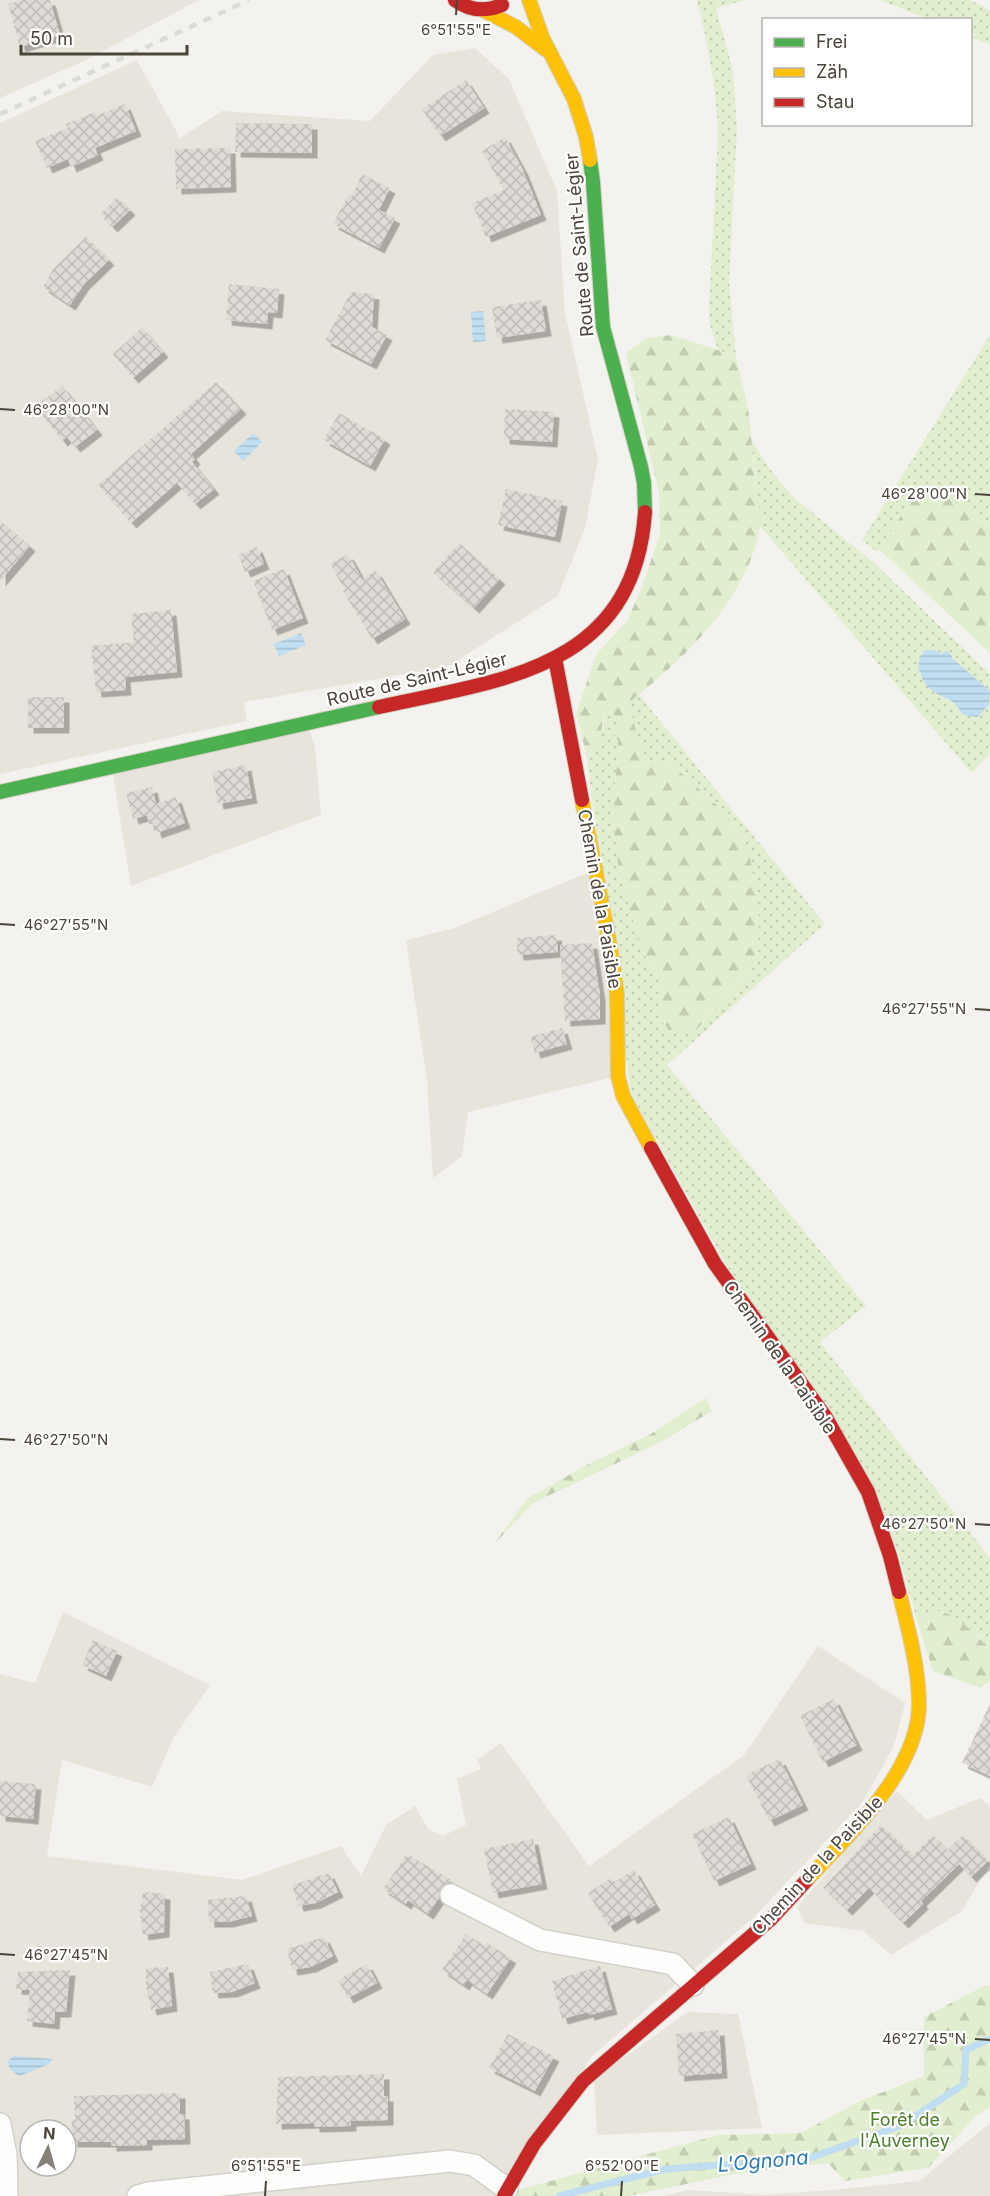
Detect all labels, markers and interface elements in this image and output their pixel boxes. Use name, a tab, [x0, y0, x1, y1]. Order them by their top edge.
scale bar	[21, 18, 188, 56]
legend	[762, 18, 972, 126]
text: 6°51'55"E	[421, 20, 491, 39]
text: 50 m	[30, 28, 73, 49]
text: Frei	[816, 31, 847, 52]
text: Zäh	[816, 61, 848, 82]
text: Stau	[816, 91, 854, 112]
street label: Route de Saint-Légier	[560, 152, 597, 338]
text: 46°28'00"N	[23, 400, 109, 419]
text: 46°28'00"N	[881, 484, 967, 503]
street label: Route de Saint-Légier	[325, 648, 509, 710]
street label: Chemin de la Paisible	[574, 808, 626, 990]
text: 46°27'55"N	[24, 915, 108, 934]
text: 46°27'55"N	[882, 999, 966, 1018]
street label: Chemin de la Paisible	[719, 1276, 841, 1438]
text: 46°27'50"N	[24, 1430, 108, 1449]
text: 46°27'50"N	[882, 1514, 966, 1533]
street label: Chemin de la Paisible	[747, 1791, 887, 1939]
text: 46°27'45"N	[24, 1945, 108, 1964]
text: 46°27'45"N	[882, 2029, 966, 2048]
park label: Forêt de l'Auverney	[860, 2109, 950, 2151]
north arrow	[18, 2118, 78, 2178]
text: N	[42, 2123, 56, 2144]
water label: L'Ognona	[717, 2145, 809, 2177]
text: 6°51'55"E	[231, 2156, 301, 2175]
text: 6°52'00"E	[585, 2156, 659, 2175]

